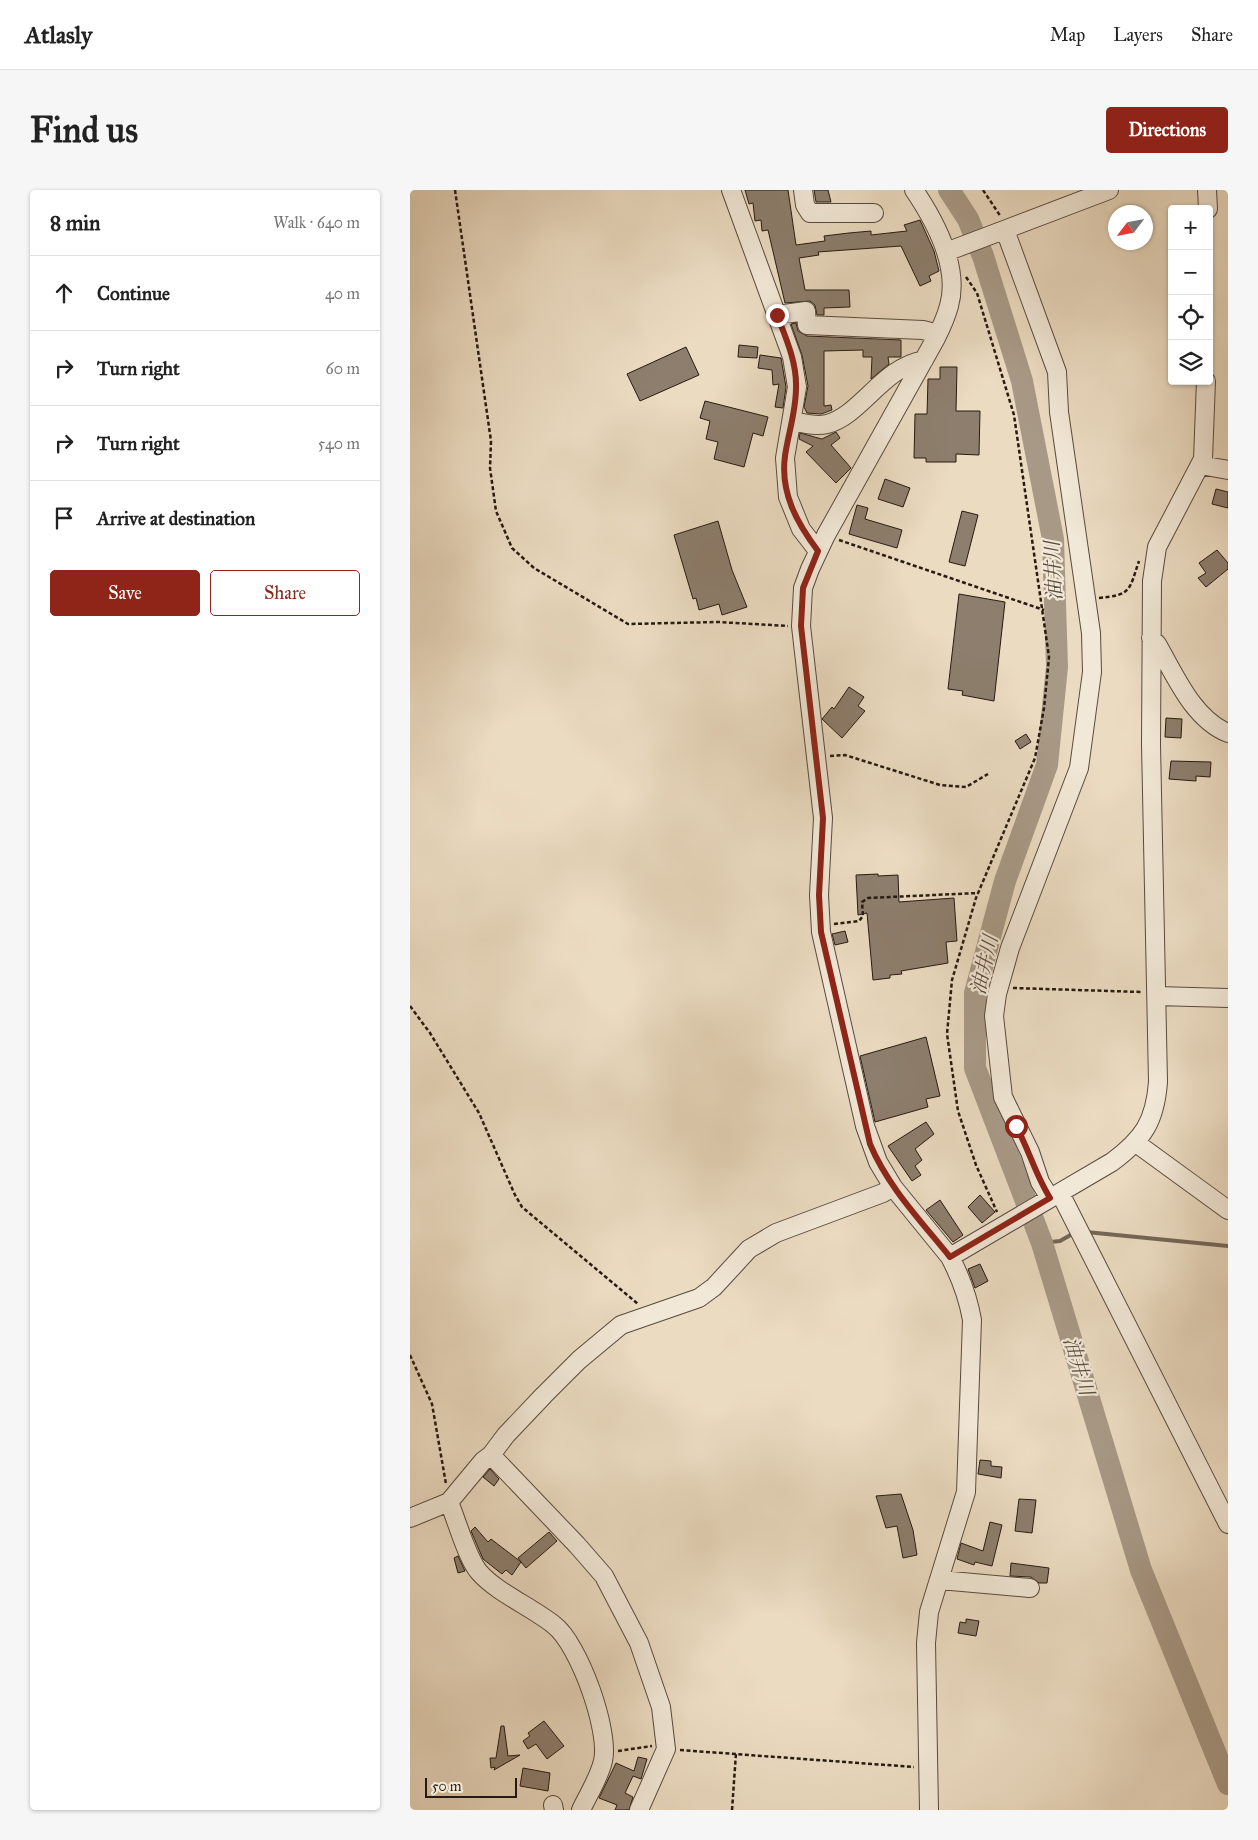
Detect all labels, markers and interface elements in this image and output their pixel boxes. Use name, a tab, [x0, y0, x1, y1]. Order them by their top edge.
text: Atlasly	[25, 20, 92, 50]
text: Map	[1050, 24, 1085, 46]
text: Layers	[1113, 24, 1163, 46]
text: Share	[1191, 24, 1233, 46]
button: Directions	[1106, 107, 1228, 153]
text: Find us	[30, 109, 138, 152]
north arrow	[1108, 205, 1153, 250]
map controls	[1168, 205, 1213, 385]
button: +	[1168, 205, 1213, 250]
text: 8 min	[50, 210, 100, 236]
text: Walk · 640 m	[273, 213, 360, 232]
button: −	[1168, 250, 1213, 295]
icon: ahead	[50, 279, 78, 307]
text: Continue	[97, 282, 170, 305]
text: 40 m	[325, 284, 360, 303]
button: locate	[1168, 295, 1213, 340]
route end	[766, 304, 789, 327]
button: layers	[1168, 340, 1213, 385]
icon: right	[50, 354, 78, 382]
text: Turn right	[97, 357, 180, 380]
text: 60 m	[326, 359, 360, 378]
icon: right	[50, 429, 78, 457]
text: Turn right	[97, 432, 180, 455]
text: 540 m	[318, 434, 360, 453]
icon: arrive	[50, 504, 78, 532]
text: Arrive at destination	[97, 507, 255, 530]
water label: 油井川	[1039, 538, 1067, 602]
button: Save	[50, 570, 200, 616]
button: Share	[210, 570, 360, 616]
water label: 油井川	[966, 931, 1003, 997]
route start	[1005, 1115, 1028, 1138]
water label: 油井川	[1059, 1334, 1100, 1400]
scale bar	[425, 1775, 518, 1798]
text: 50 m	[432, 1778, 461, 1795]

